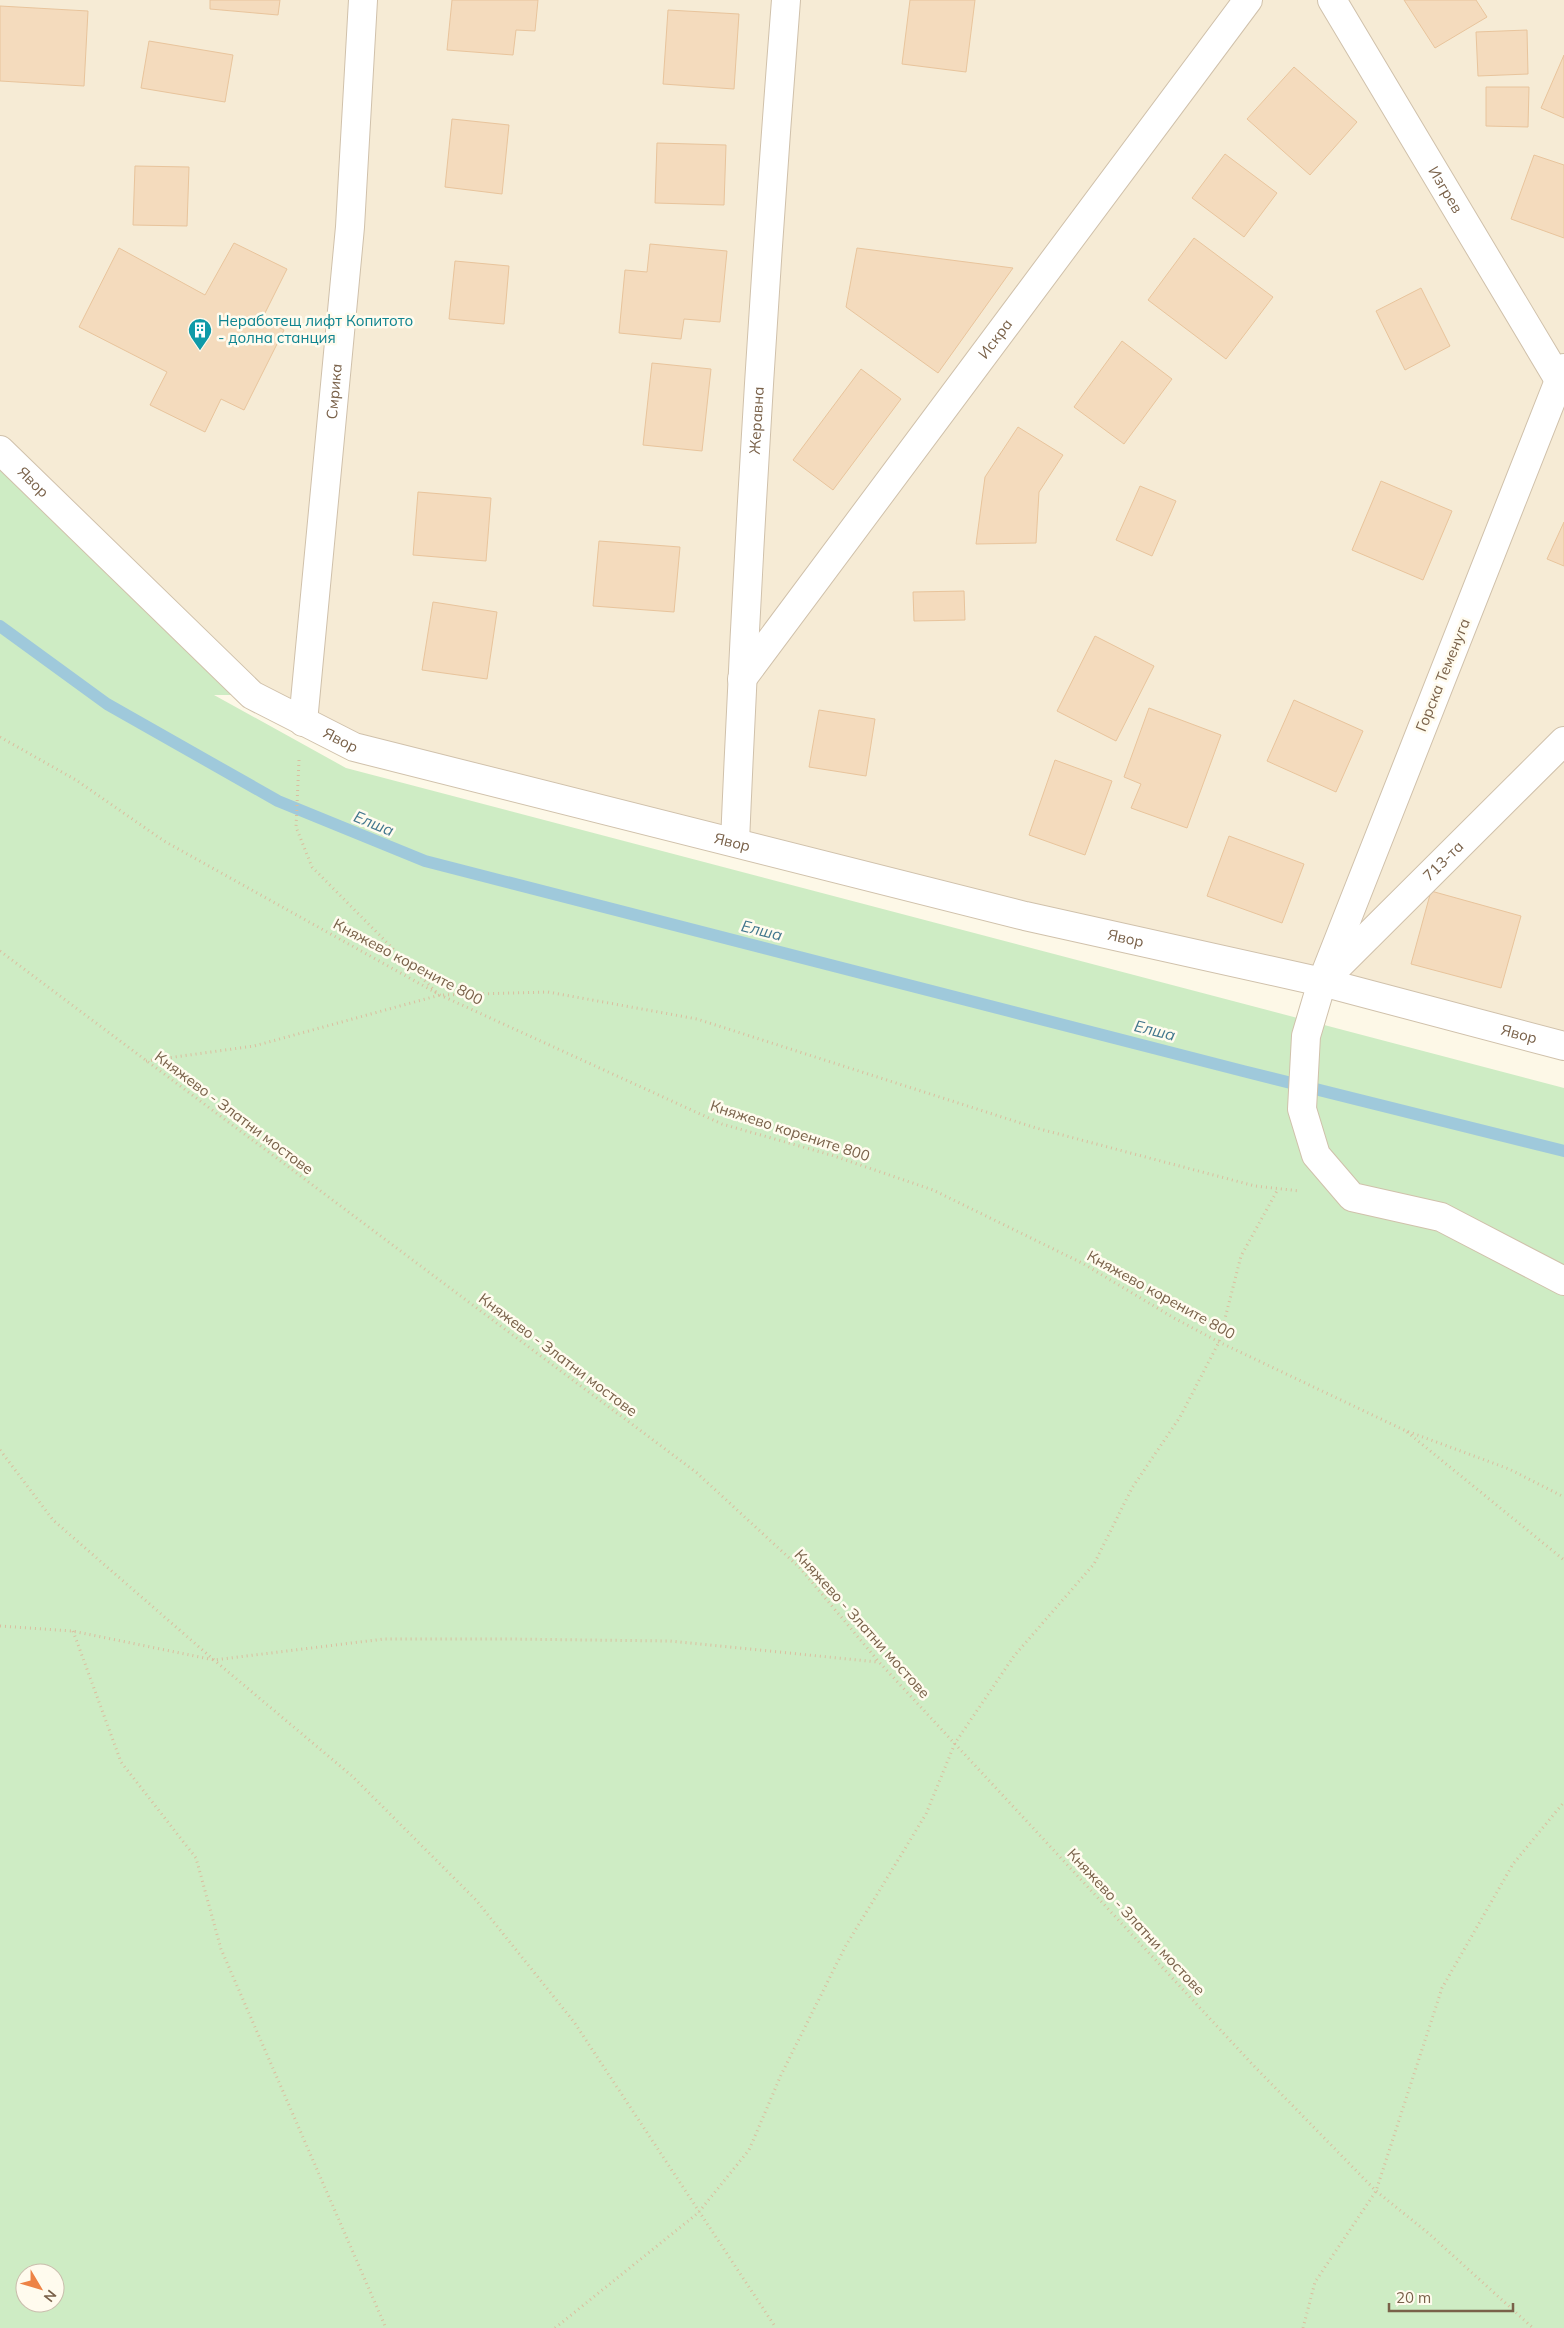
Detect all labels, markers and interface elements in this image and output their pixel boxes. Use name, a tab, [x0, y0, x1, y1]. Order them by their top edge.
street label: Изгрев	[1424, 163, 1467, 216]
place label: Неработещ лифт Копитото - долна станция	[218, 311, 413, 347]
street label: Искра	[974, 315, 1016, 363]
building icon: Неработещ лифт Копитото - долна станция	[187, 317, 213, 351]
street label: Смрика	[322, 363, 346, 420]
street label: Жеравна	[745, 386, 768, 455]
street label: Явор	[14, 462, 53, 501]
street label: Горска Теменуга	[1411, 615, 1474, 734]
street label: Явор	[320, 723, 362, 757]
water label: Елша	[351, 806, 397, 840]
street label: Явор	[712, 828, 752, 855]
street label: 713-та	[1419, 837, 1467, 885]
street label: Княжево корените 800	[330, 914, 486, 1009]
water label: Елша	[739, 915, 785, 945]
street label: Явор	[1106, 925, 1146, 951]
water label: Елша	[1132, 1015, 1178, 1045]
street label: Явор	[1499, 1020, 1539, 1047]
street label: Княжево - Златни мостове	[151, 1047, 317, 1179]
street label: Княжево корените 800	[708, 1096, 872, 1165]
street label: Княжево корените 800	[1084, 1246, 1239, 1343]
street label: Княжево - Златни мостове	[475, 1289, 641, 1421]
street label: Княжево - Златни мостове	[790, 1545, 934, 1702]
street label: Княжево - Златни мостове	[1063, 1844, 1209, 1999]
north arrow	[15, 2263, 65, 2313]
scale bar	[1389, 2280, 1513, 2312]
text: N	[40, 2286, 61, 2306]
text: 20 m	[1396, 2288, 1431, 2307]

